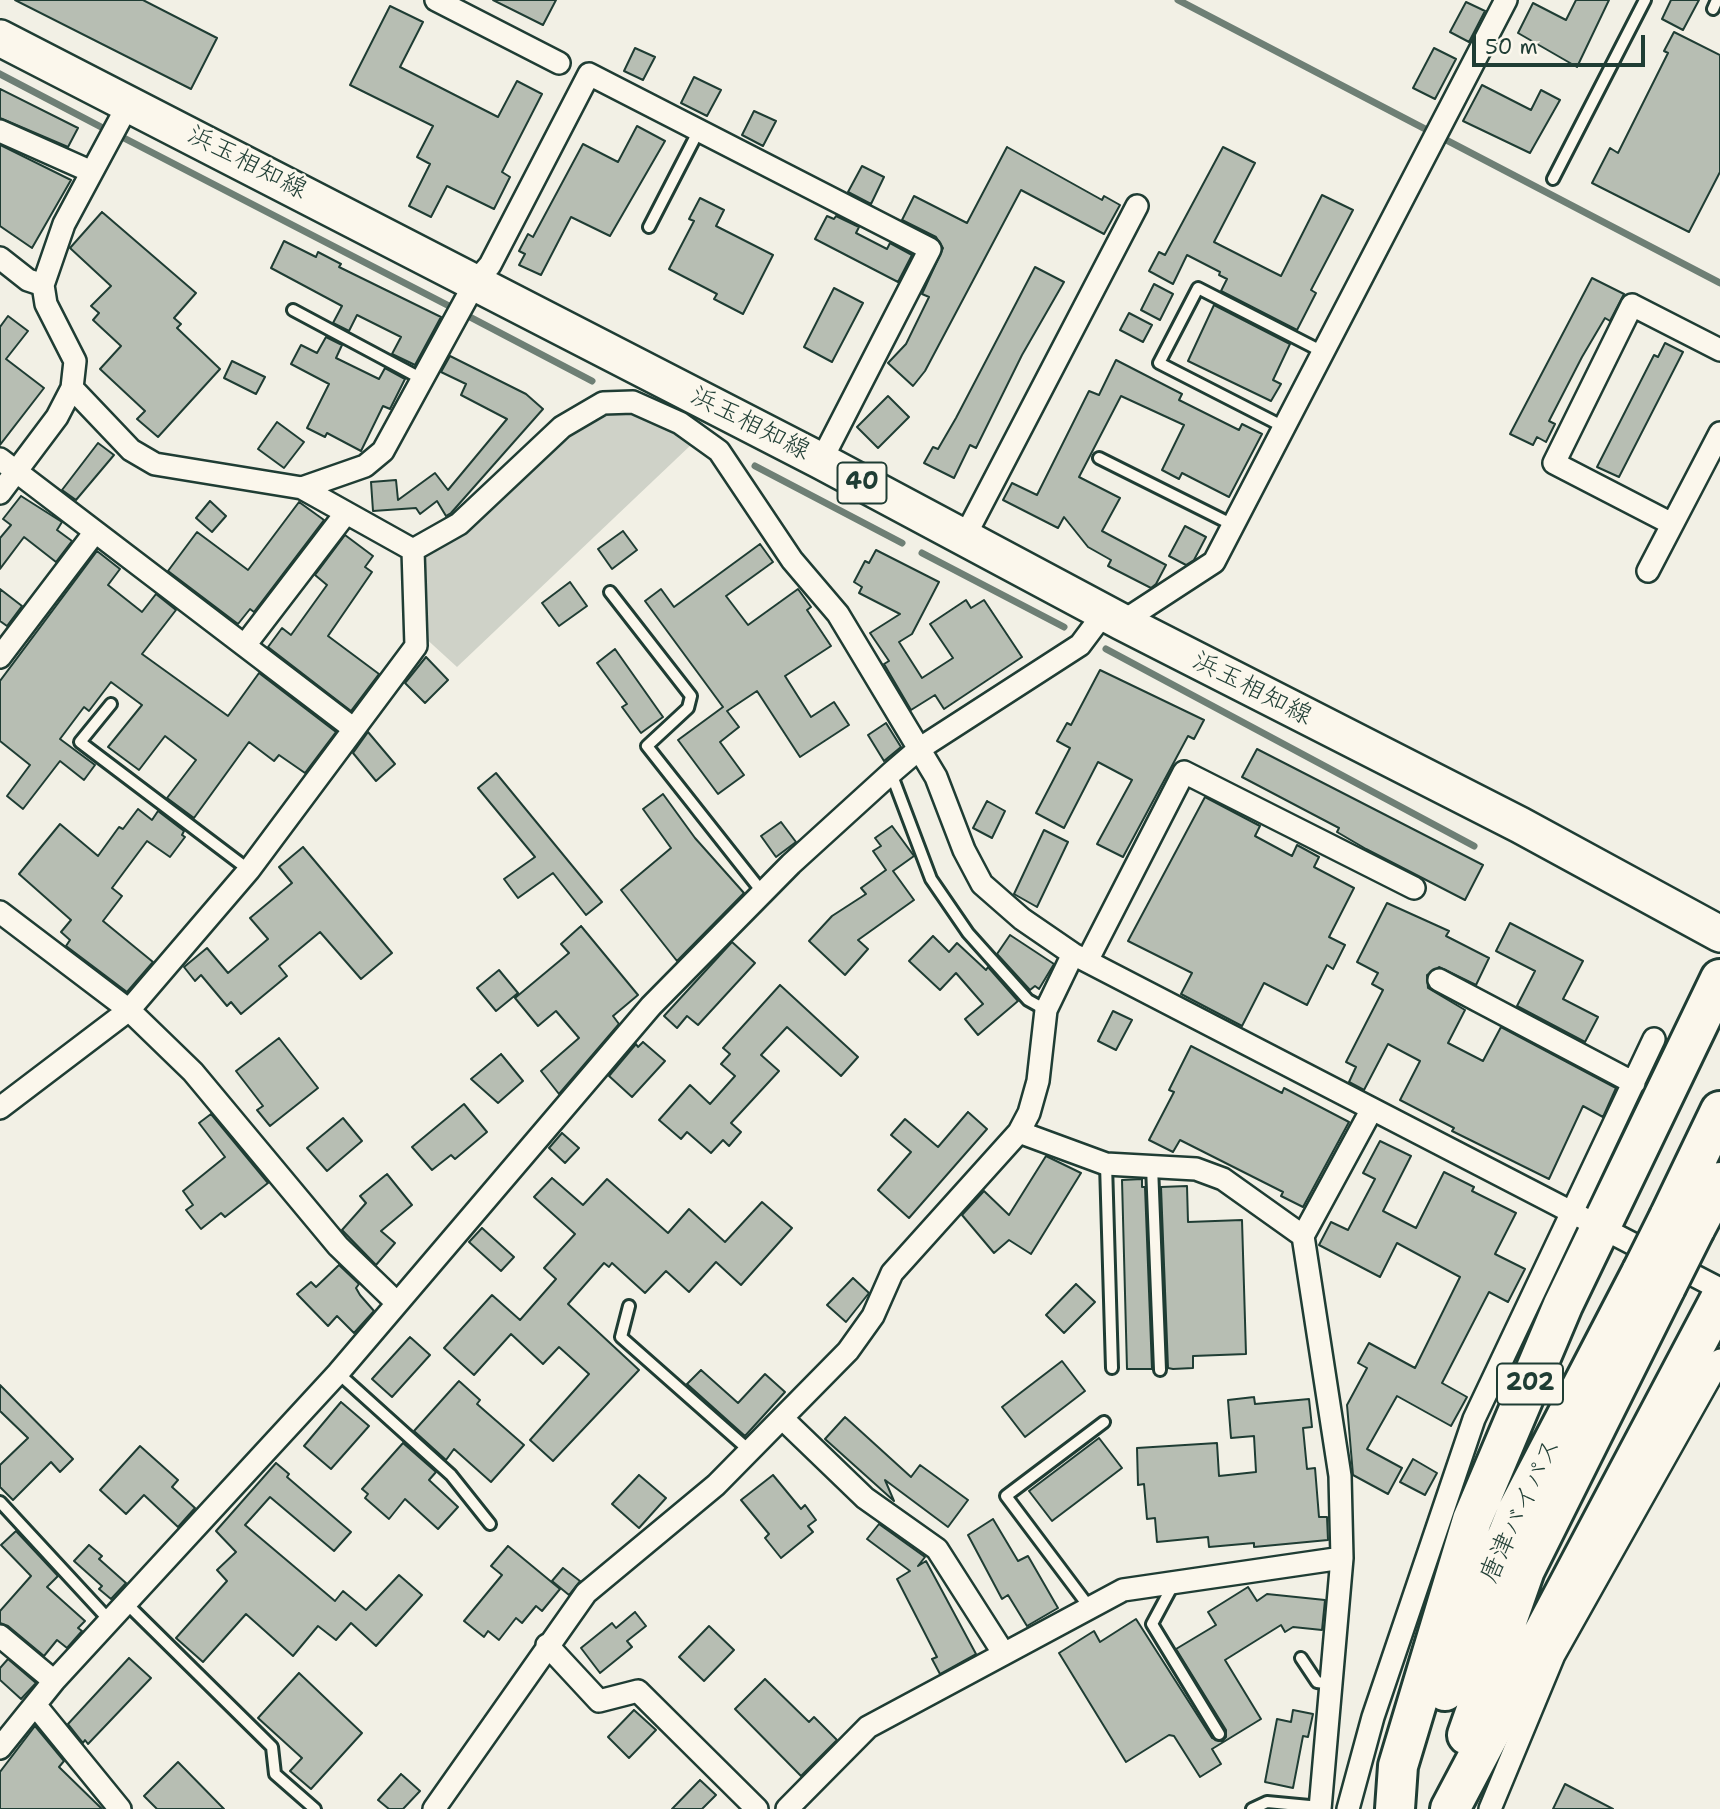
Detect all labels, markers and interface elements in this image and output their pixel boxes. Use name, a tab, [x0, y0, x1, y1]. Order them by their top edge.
scale bar	[1475, 21, 1648, 65]
text: 50 m	[1485, 33, 1538, 61]
street label: 浜玉相知線	[182, 120, 312, 206]
street label: 浜玉相知線	[685, 381, 815, 467]
road number: 40	[838, 462, 886, 504]
street label: 浜玉相知線	[1187, 646, 1317, 732]
road number: 202	[1497, 1364, 1563, 1404]
street label: 唐津バイパス	[1474, 1434, 1568, 1588]

